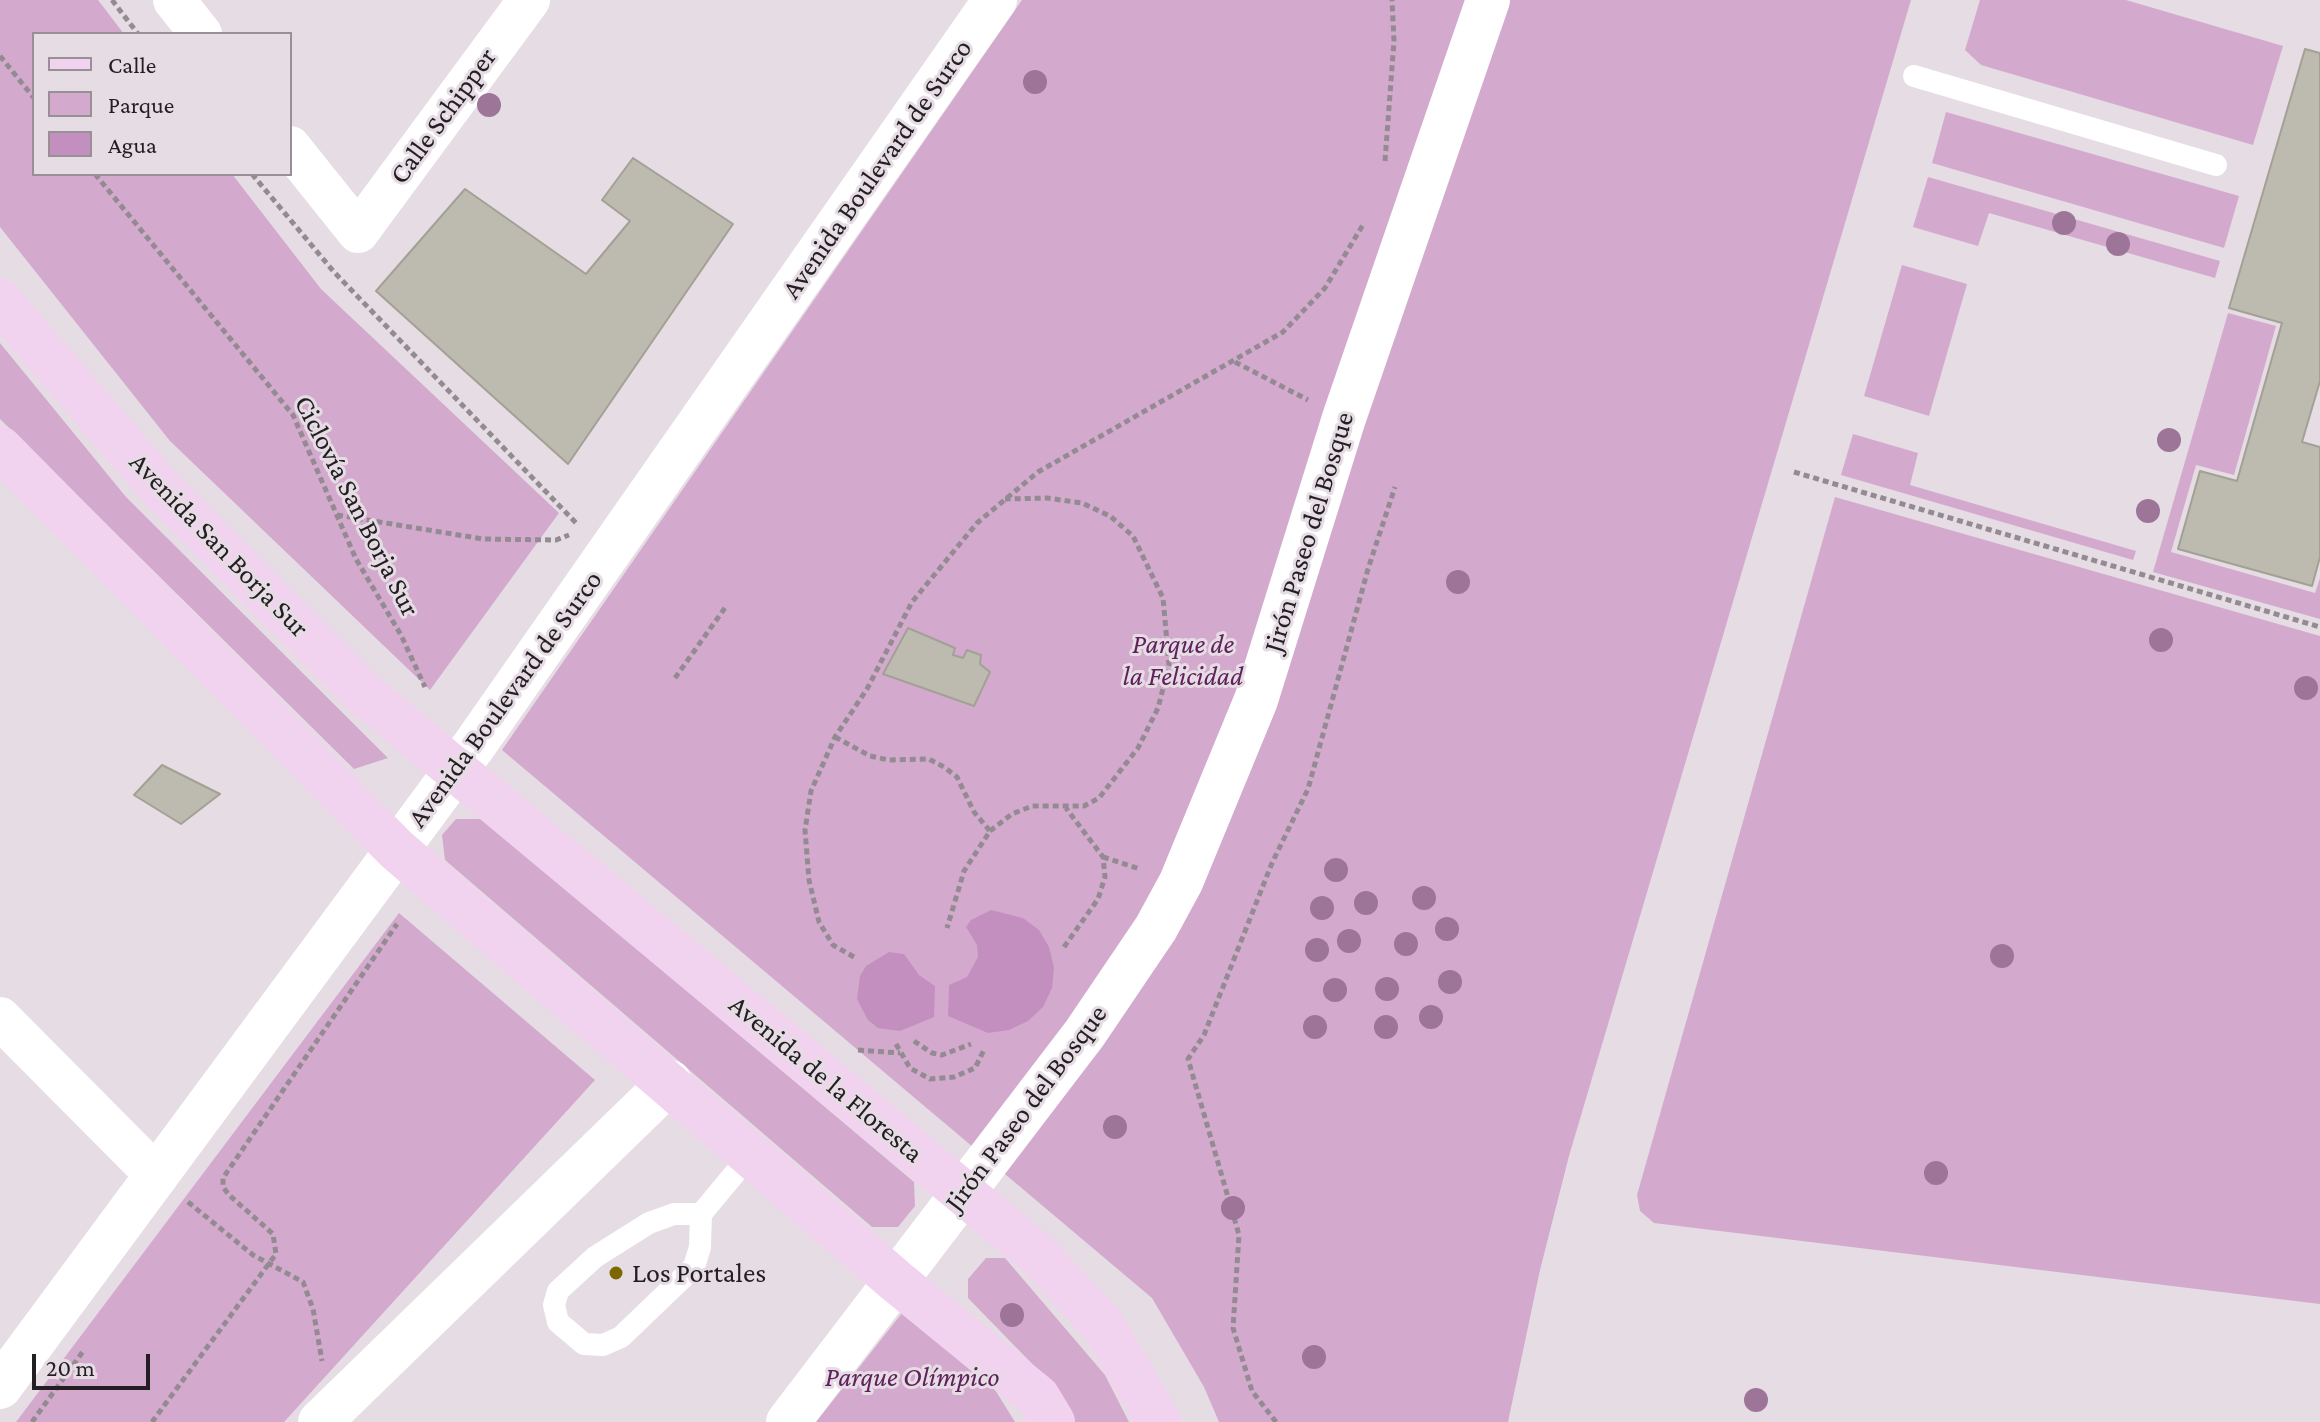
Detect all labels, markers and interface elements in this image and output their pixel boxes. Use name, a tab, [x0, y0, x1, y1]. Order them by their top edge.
legend	[32, 32, 292, 176]
street label: Avenida Boulevard de Surco	[775, 33, 979, 305]
street label: Calle Schipper	[382, 41, 504, 191]
text: Calle	[108, 51, 156, 78]
text: Parque	[108, 91, 174, 118]
text: Agua	[108, 131, 157, 158]
street label: Ciclovía San Borja Sur	[287, 390, 427, 622]
street label: Jirón Paseo del Bosque	[1256, 408, 1362, 656]
street label: Avenida San Borja Sur	[122, 446, 316, 644]
street label: Avenida Boulevard de Surco	[401, 564, 609, 834]
park label: Parque de la Felicidad	[1123, 627, 1243, 693]
street label: Avenida de la Floresta	[722, 988, 930, 1170]
street label: Jirón Paseo del Bosque	[937, 998, 1115, 1218]
place label: Los Portales	[632, 1256, 766, 1290]
marker: Los Portales	[607, 1264, 625, 1282]
scale bar	[36, 1338, 154, 1388]
text: 20 m	[46, 1354, 95, 1381]
park label: Parque Olímpico	[825, 1360, 999, 1394]

